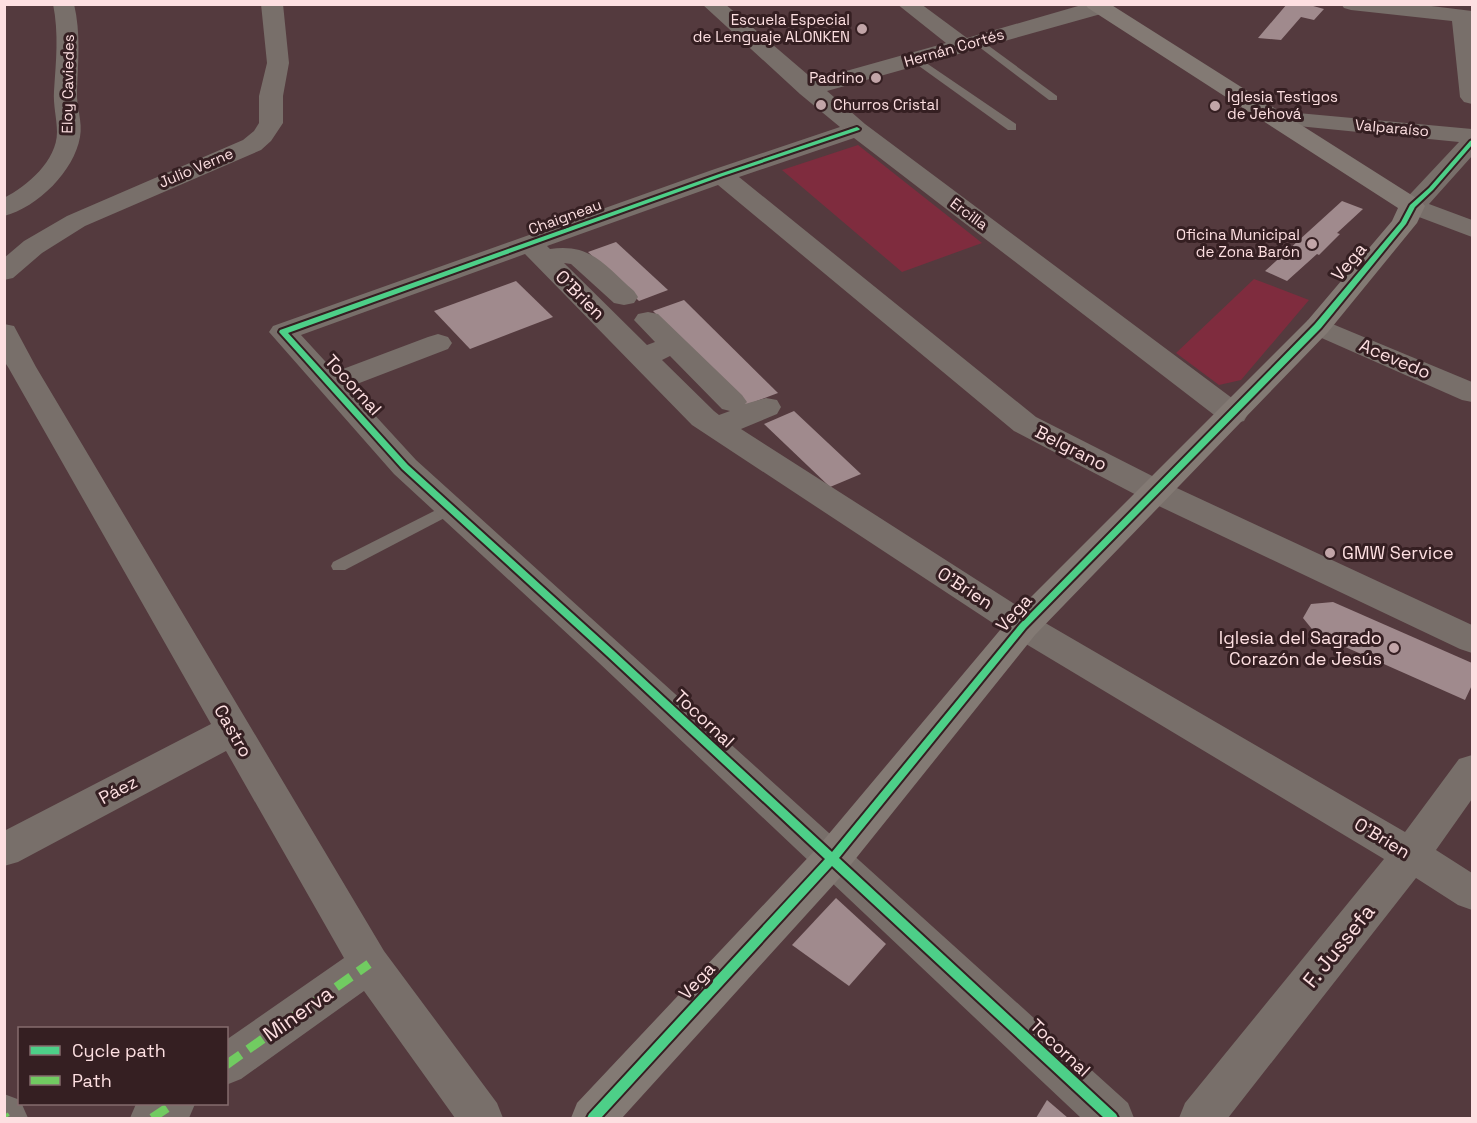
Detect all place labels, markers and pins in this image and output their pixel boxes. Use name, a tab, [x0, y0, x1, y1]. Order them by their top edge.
place label: Escuela Especial de Lenguaje ALONKEN	[693, 10, 850, 46]
marker: Escuela Especial de Lenguaje ALONKEN	[855, 22, 869, 36]
place label: Padrino	[809, 68, 864, 87]
marker: Padrino	[869, 71, 883, 85]
place label: Iglesia Testigos de Jehová	[1227, 87, 1338, 123]
place label: Churros Cristal	[833, 95, 939, 114]
marker: Churros Cristal	[814, 98, 828, 112]
marker: Iglesia Testigos de Jehová	[1208, 99, 1222, 113]
place label: Oficina Municipal de Zona Barón	[1176, 225, 1300, 261]
marker: Oficina Municipal de Zona Barón	[1305, 237, 1319, 251]
place label: GMW Service	[1342, 541, 1454, 564]
marker: GMW Service	[1323, 546, 1337, 560]
place label: Iglesia del Sagrado Corazón de Jesús	[1219, 626, 1382, 670]
marker: Iglesia del Sagrado Corazón de Jesús	[1387, 641, 1401, 655]

